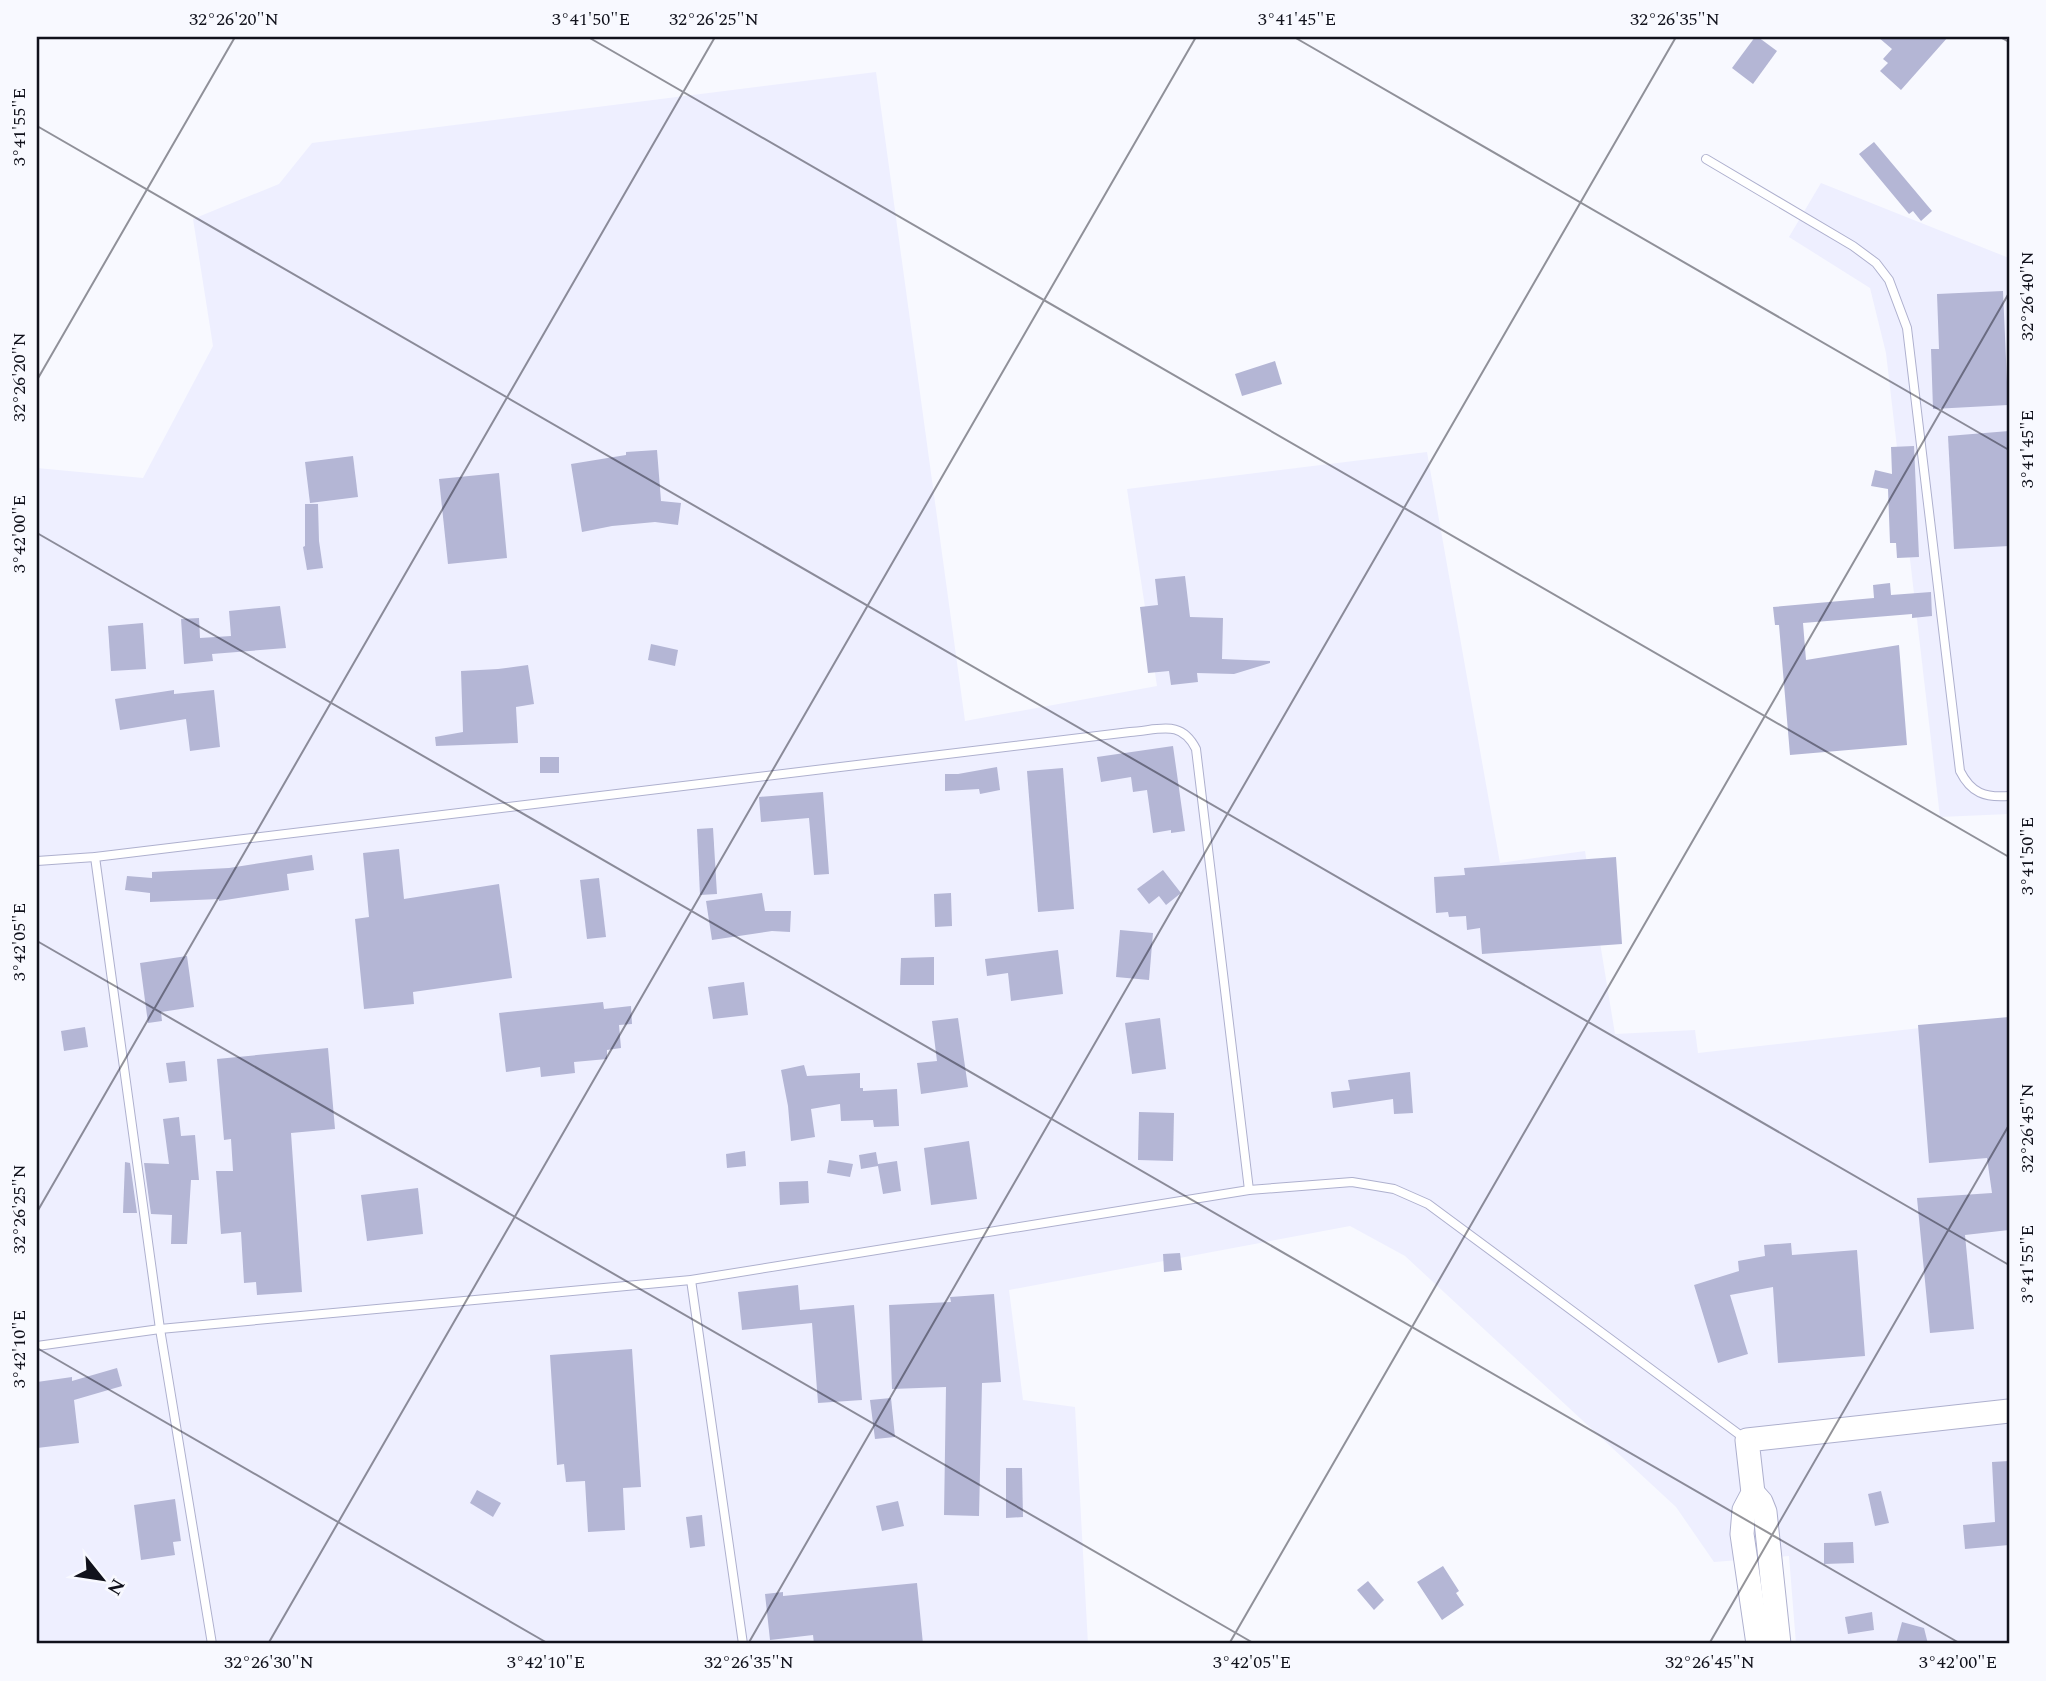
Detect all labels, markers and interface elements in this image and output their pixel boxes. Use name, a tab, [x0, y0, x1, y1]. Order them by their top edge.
text: 32°26'20"N	[189, 6, 279, 33]
text: 3°41'50"E	[552, 6, 630, 33]
text: 32°26'25"N	[669, 6, 759, 33]
text: 3°41'45"E	[1258, 6, 1336, 33]
text: 32°26'35"N	[1630, 6, 1720, 33]
text: 3°41'55"E	[6, 88, 33, 166]
text: 32°26'40"N	[2014, 251, 2041, 341]
text: 32°26'20"N	[6, 332, 33, 422]
text: 3°41'45"E	[2014, 410, 2041, 488]
text: 3°42'00"E	[6, 495, 33, 573]
text: 3°41'50"E	[2014, 817, 2041, 895]
text: 3°42'05"E	[6, 903, 33, 981]
text: 32°26'45"N	[2014, 1083, 2041, 1173]
text: 32°26'25"N	[6, 1164, 33, 1254]
text: 3°41'55"E	[2014, 1225, 2041, 1303]
text: 3°42'10"E	[6, 1310, 33, 1388]
north arrow	[66, 1544, 136, 1614]
text: N	[99, 1573, 132, 1601]
text: 32°26'30"N	[224, 1649, 314, 1676]
text: 3°42'10"E	[507, 1649, 585, 1676]
text: 32°26'35"N	[704, 1649, 794, 1676]
text: 3°42'05"E	[1213, 1649, 1291, 1676]
text: 32°26'45"N	[1665, 1649, 1755, 1676]
text: 3°42'00"E	[1919, 1649, 1997, 1676]

